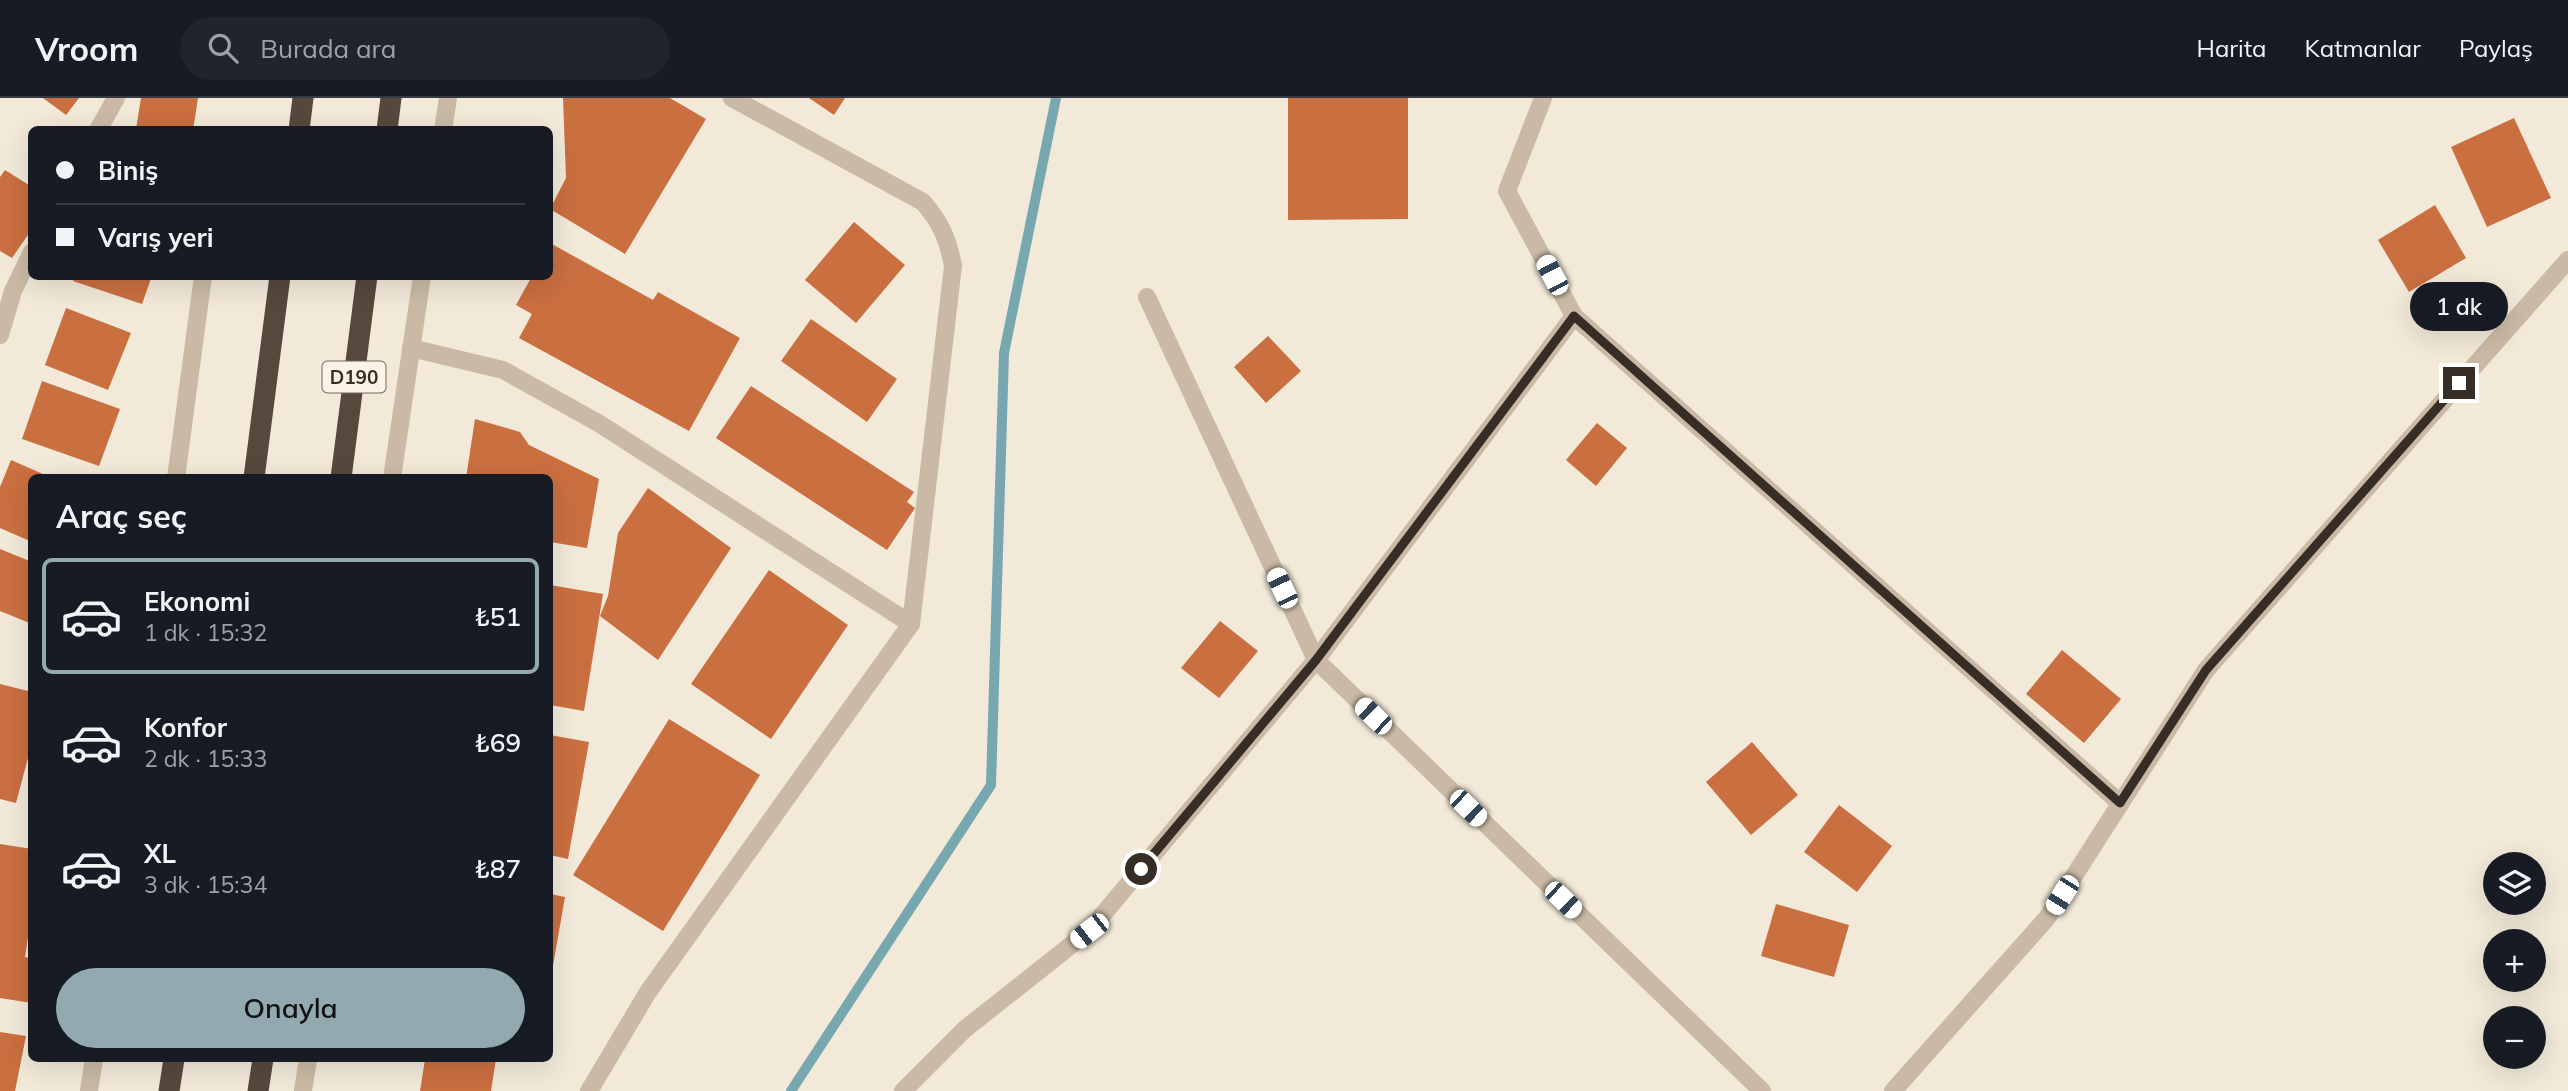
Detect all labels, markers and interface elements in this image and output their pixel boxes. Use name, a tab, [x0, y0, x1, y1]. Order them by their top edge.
search box	[180, 17, 670, 80]
text: Vroom	[35, 28, 138, 69]
icon: search	[204, 29, 242, 67]
text: Burada ara	[260, 32, 396, 65]
text: Harita	[2197, 33, 2267, 63]
text: Katmanlar	[2305, 33, 2421, 63]
text: Paylaş	[2459, 33, 2533, 63]
text: Biniş	[98, 154, 158, 187]
text: Varış yeri	[98, 221, 214, 254]
car	[1533, 252, 1572, 298]
callout: 1 dk	[2410, 282, 2508, 330]
text: 1 dk	[2436, 292, 2482, 321]
road number: D190	[322, 362, 386, 392]
route end	[2443, 367, 2475, 399]
text: Araç seç	[56, 496, 187, 536]
car	[1264, 565, 1301, 611]
icon: car	[60, 585, 123, 648]
text: Ekonomi	[144, 585, 250, 618]
text: ₺51	[474, 600, 521, 633]
text: 1 dk · 15:32	[144, 618, 267, 647]
car	[1351, 694, 1396, 738]
icon: car	[60, 711, 123, 774]
text: Konfor	[144, 711, 227, 744]
text: ₺69	[474, 726, 521, 759]
text: 2 dk · 15:33	[144, 744, 267, 773]
car	[1446, 786, 1491, 830]
icon: car	[60, 837, 123, 900]
text: XL	[144, 837, 176, 870]
text: ₺87	[474, 852, 521, 885]
map controls	[2483, 852, 2546, 1069]
button: layers	[2483, 852, 2546, 915]
route start	[1125, 853, 1157, 885]
text: 3 dk · 15:34	[144, 870, 267, 899]
car	[2042, 872, 2083, 918]
car	[1541, 878, 1586, 922]
car	[1066, 910, 1113, 952]
button: +	[2483, 929, 2546, 992]
button: Onayla	[56, 968, 525, 1048]
button: −	[2483, 1006, 2546, 1069]

